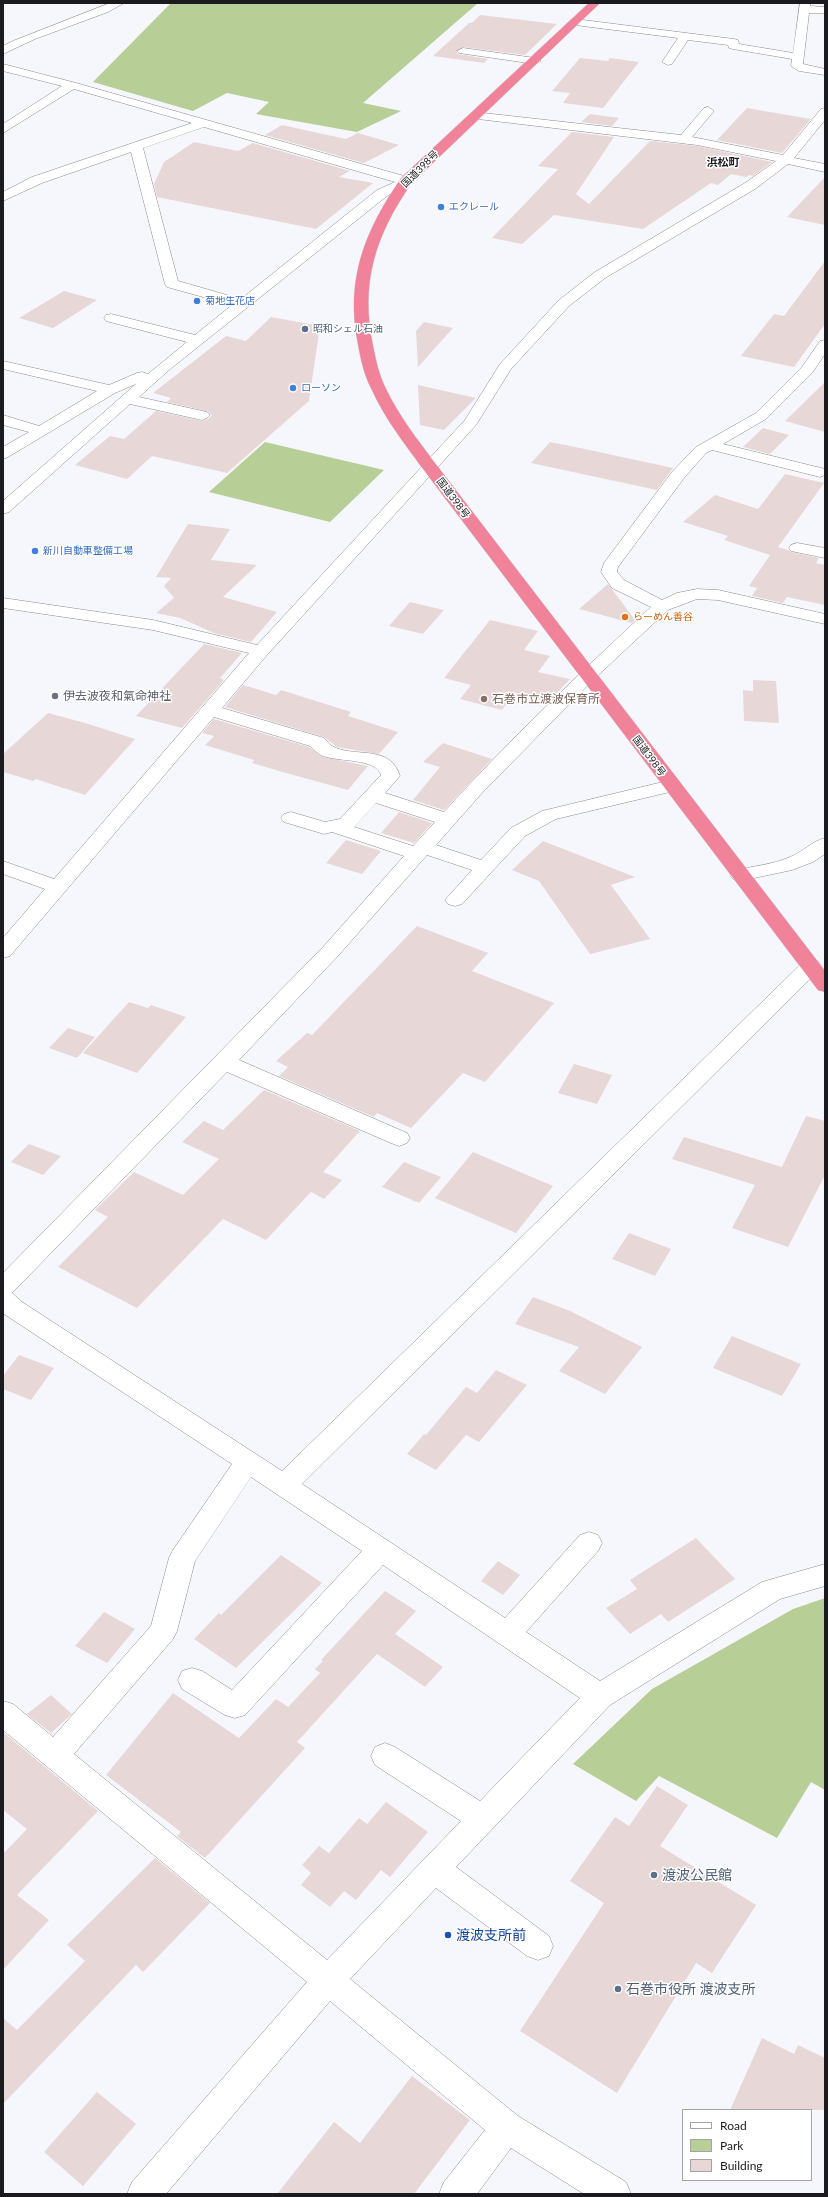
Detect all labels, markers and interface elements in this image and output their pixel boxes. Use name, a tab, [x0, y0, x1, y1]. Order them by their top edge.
street label: 国道398号	[399, 148, 441, 190]
district label: 浜松町	[707, 155, 739, 169]
place label: エクレール	[449, 201, 499, 213]
marker: エクレール	[436, 202, 446, 212]
place label: 菊地生花店	[205, 295, 255, 307]
marker: 菊地生花店	[192, 296, 202, 306]
place label: 昭和シェル石油	[313, 323, 383, 335]
marker: 昭和シェル石油	[300, 324, 310, 334]
place label: ローソン	[301, 382, 341, 394]
marker: ローソン	[288, 383, 298, 393]
street label: 国道398号	[434, 475, 472, 521]
place label: 新川自動車整備工場	[43, 545, 133, 557]
marker: 新川自動車整備工場	[30, 546, 40, 556]
place label: らーめん善谷	[633, 611, 693, 623]
marker: らーめん善谷	[620, 612, 630, 622]
place label: 伊去波夜和氣命神社	[63, 689, 171, 703]
marker: 伊去波夜和氣命神社	[50, 691, 60, 701]
place label: 石巻市立渡波保育所	[492, 692, 600, 706]
marker: 石巻市立渡波保育所	[479, 694, 489, 704]
street label: 国道398号	[630, 733, 668, 779]
place label: 渡波公民館	[662, 1867, 732, 1883]
marker: 渡波公民館	[649, 1870, 659, 1880]
place label: 渡波支所前	[456, 1927, 526, 1943]
marker: 渡波支所前	[443, 1930, 453, 1940]
place label: 石巻市役所 渡波支所	[626, 1981, 756, 1997]
marker: 石巻市役所 渡波支所	[613, 1984, 623, 1994]
legend	[682, 2109, 812, 2181]
text: Road	[720, 2118, 747, 2133]
text: Park	[720, 2138, 743, 2153]
text: Building	[720, 2158, 763, 2173]

